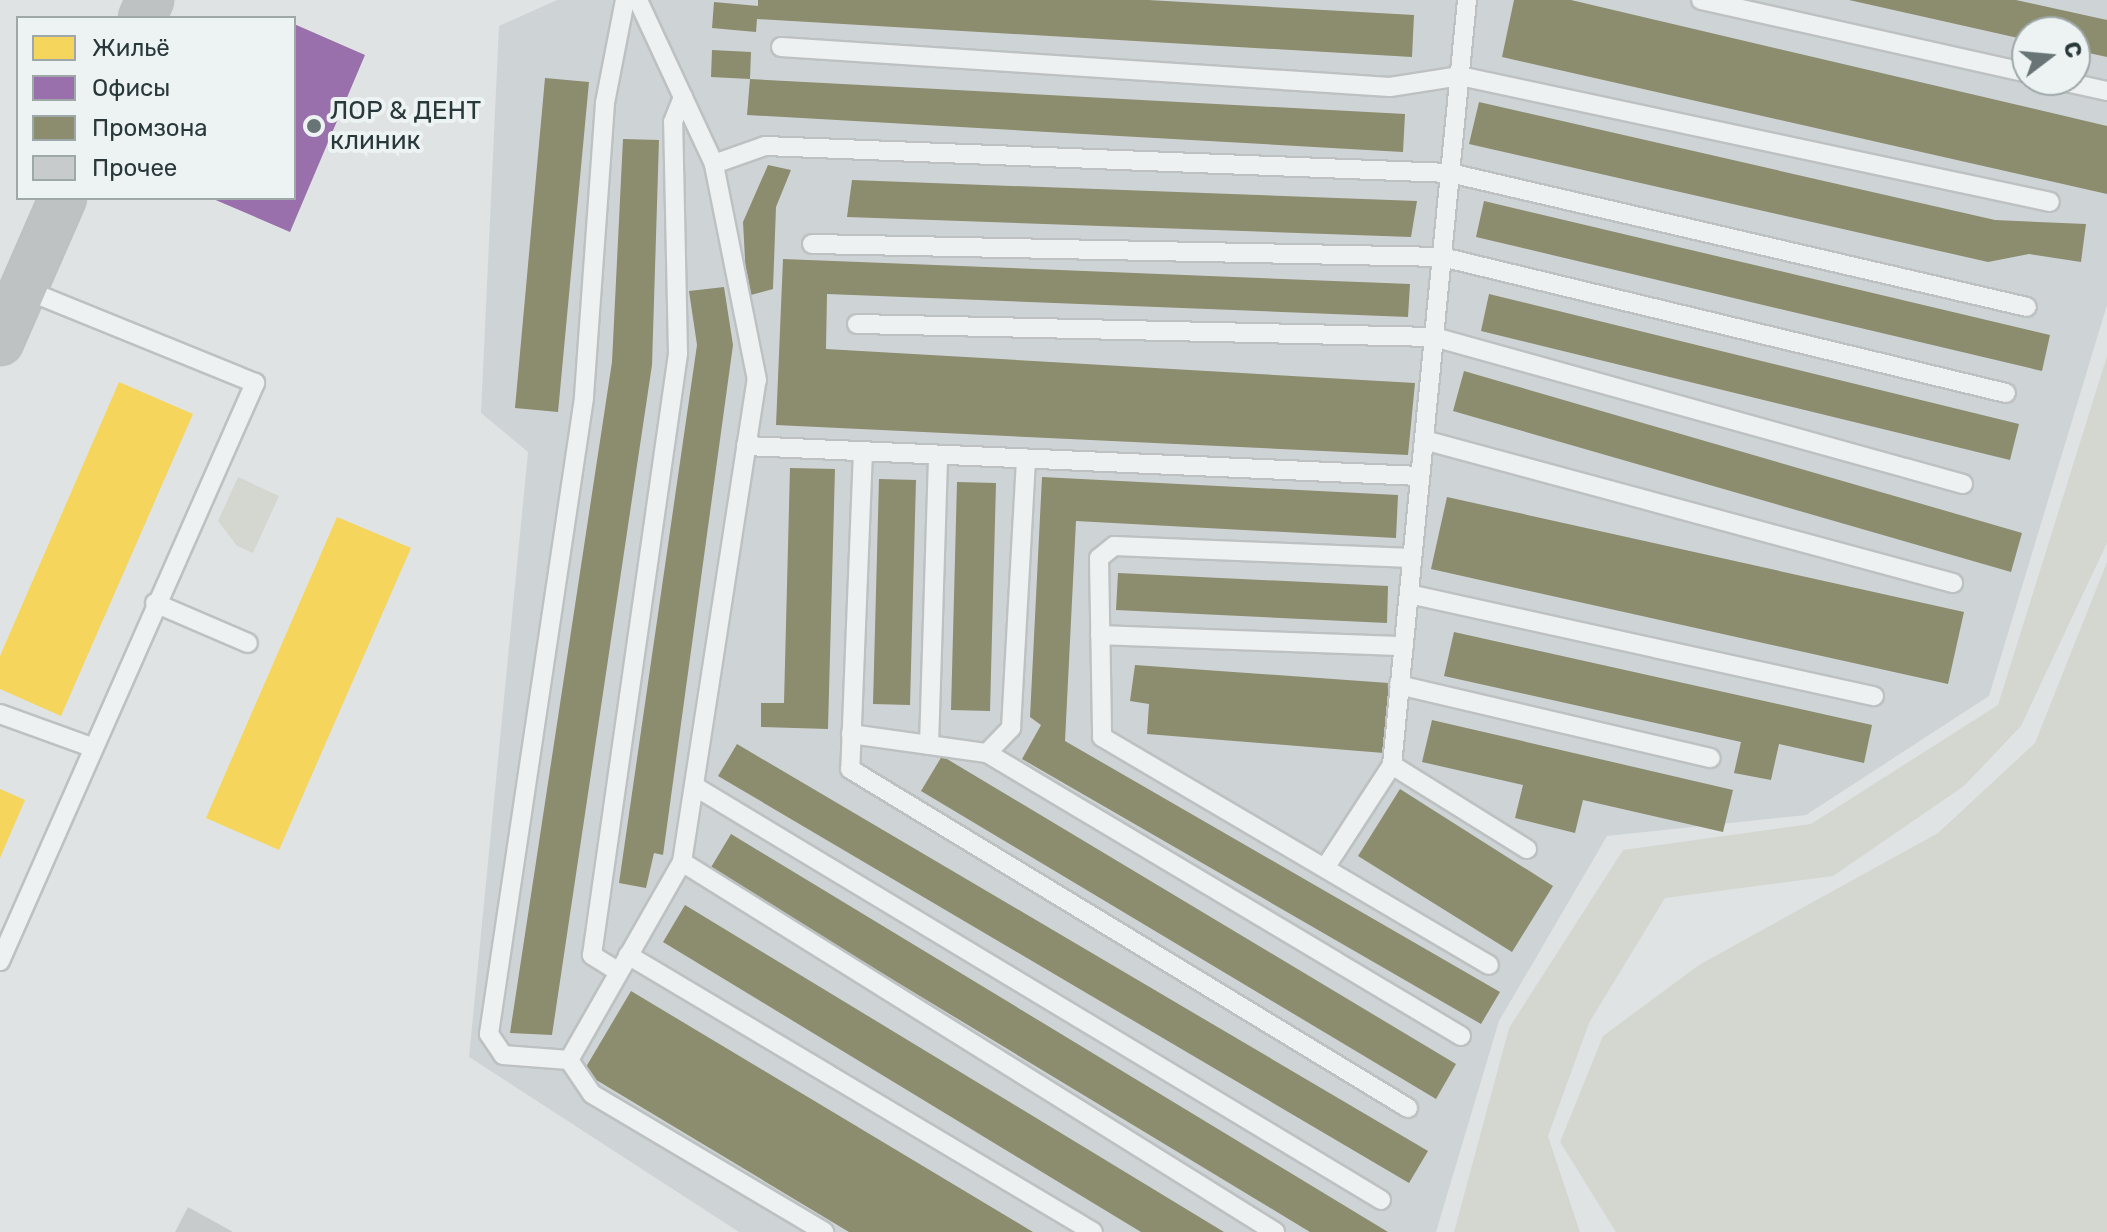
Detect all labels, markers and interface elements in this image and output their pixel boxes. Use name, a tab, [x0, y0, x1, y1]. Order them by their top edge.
legend	[16, 16, 296, 200]
north arrow	[2011, 16, 2091, 96]
text: Жильё	[92, 34, 170, 62]
text: С	[2058, 39, 2088, 61]
text: Офисы	[92, 74, 170, 102]
place label: ЛОР & ДЕНТ клиник	[330, 95, 481, 156]
text: Промзона	[92, 114, 208, 142]
marker: ЛОР & ДЕНТ клиник	[305, 117, 323, 135]
text: Прочее	[92, 154, 177, 182]

